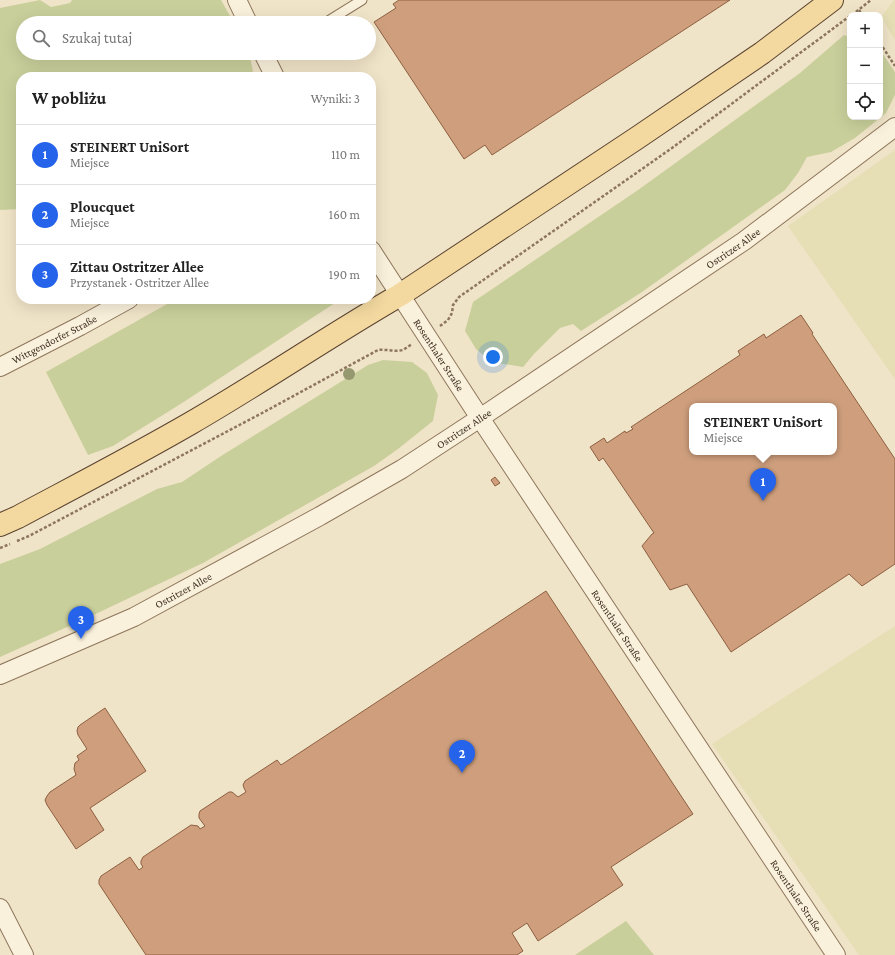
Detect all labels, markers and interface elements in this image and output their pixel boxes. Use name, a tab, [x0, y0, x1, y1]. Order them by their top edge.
map controls	[847, 12, 883, 120]
button: +	[847, 12, 883, 48]
search box	[16, 16, 376, 60]
icon: search	[30, 27, 52, 49]
text: Szukaj tutaj	[62, 30, 132, 46]
button: −	[847, 48, 883, 84]
button: locate	[847, 84, 883, 120]
text: W pobliżu	[32, 89, 106, 108]
text: Wyniki: 3	[311, 91, 360, 106]
text: STEINERT UniSort	[70, 139, 189, 155]
text: 1	[43, 147, 47, 162]
text: 110 m	[331, 147, 360, 162]
text: Miejsce	[70, 155, 109, 170]
text: Ploucquet	[70, 199, 135, 215]
text: 2	[42, 207, 48, 222]
text: 160 m	[329, 207, 360, 222]
text: Miejsce	[70, 215, 109, 230]
street label: Ostritzer Allee	[704, 225, 762, 271]
text: Zittau Ostritzer Allee	[70, 259, 204, 275]
text: 3	[42, 267, 48, 282]
text: 190 m	[329, 267, 360, 282]
text: Przystanek · Ostritzer Allee	[70, 275, 209, 290]
street label: Wittgendorfer Straße	[10, 312, 99, 366]
street label: Rosenthaler Straße	[411, 317, 467, 393]
your location	[483, 347, 503, 367]
popup	[689, 403, 837, 455]
street label: Ostritzer Allee	[434, 406, 494, 451]
text: STEINERT UniSort	[703, 414, 823, 430]
text: Miejsce	[703, 430, 743, 445]
pin: 1	[750, 468, 776, 501]
street label: Ostritzer Allee	[153, 570, 214, 611]
street label: Rosenthaler Straße	[589, 587, 646, 664]
pin: 3	[68, 606, 94, 639]
pin: 2	[449, 740, 475, 773]
street label: Rosenthaler Straße	[768, 857, 825, 934]

